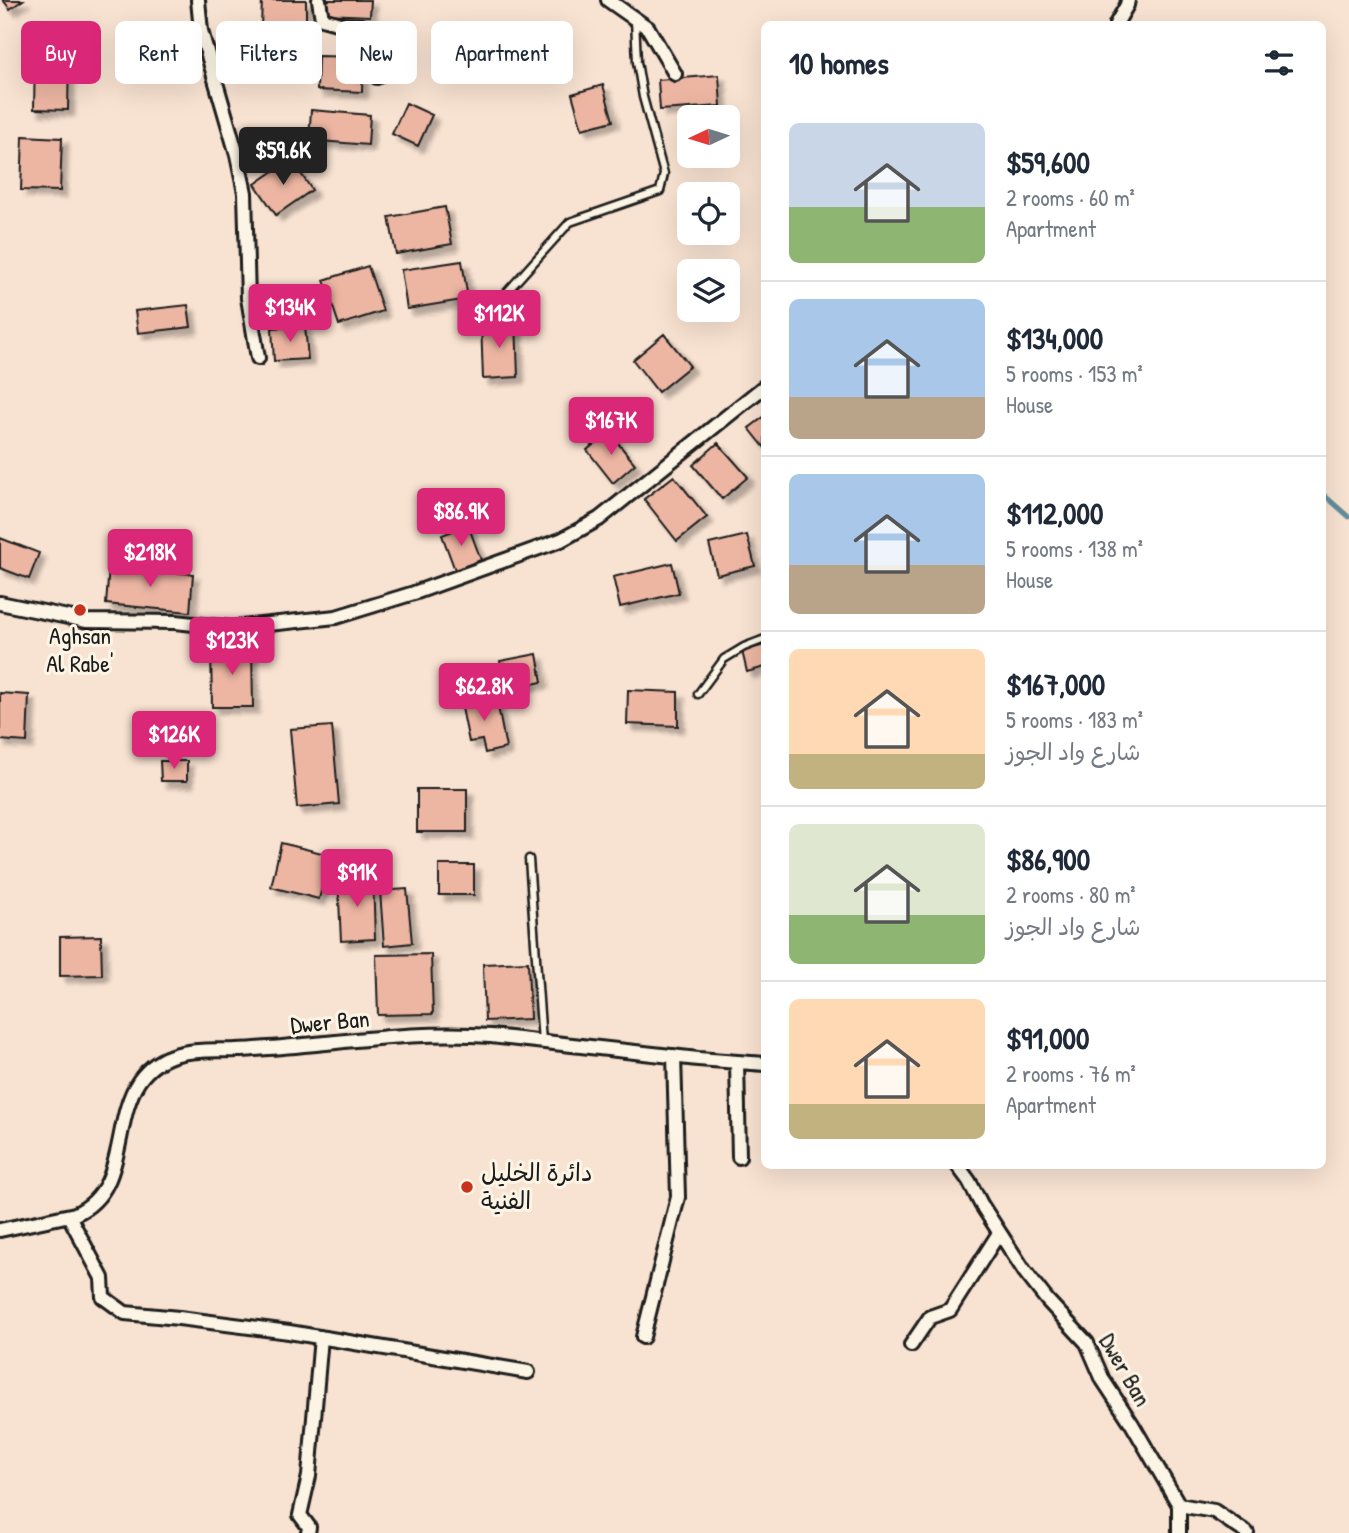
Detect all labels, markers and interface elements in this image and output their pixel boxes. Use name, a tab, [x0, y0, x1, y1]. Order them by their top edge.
chip: Buy	[21, 21, 101, 84]
chip: Rent	[115, 21, 202, 84]
chip: Filters	[216, 21, 322, 84]
chip: New	[336, 21, 417, 84]
chip: Apartment	[431, 21, 573, 84]
text: 10 homes	[789, 43, 889, 83]
icon: filters	[1260, 44, 1298, 82]
north arrow	[677, 105, 740, 168]
map controls	[677, 105, 740, 322]
pin: $59.6K	[226, 128, 340, 187]
text: $59.6K	[255, 134, 311, 165]
text: $59,600	[1006, 142, 1090, 182]
icon: home	[845, 151, 929, 235]
button: locate	[677, 182, 740, 245]
text: 2 rooms · 60 m²	[1006, 182, 1135, 213]
text: Apartment	[1006, 213, 1096, 244]
button: layers	[677, 259, 740, 322]
pin: $134K	[241, 284, 339, 344]
pin: $112K	[450, 290, 548, 350]
text: $134K	[265, 291, 315, 322]
text: $112K	[473, 297, 525, 328]
text: $134,000	[1006, 318, 1103, 358]
icon: home	[845, 327, 929, 411]
text: 5 rooms · 153 m²	[1006, 358, 1143, 389]
text: House	[1006, 389, 1053, 420]
pin: $167K	[562, 398, 660, 457]
text: $167K	[585, 404, 637, 435]
pin: $86.9K	[404, 489, 518, 548]
text: $112,000	[1006, 493, 1103, 533]
text: $86.9K	[433, 495, 489, 526]
icon: home	[845, 502, 929, 586]
pin: $218K	[101, 530, 199, 589]
text: 5 rooms · 138 m²	[1006, 533, 1143, 564]
text: $218K	[124, 536, 176, 567]
text: House	[1006, 564, 1053, 595]
marker: Aghsan Al Rabe'	[72, 602, 88, 618]
pin: $123K	[183, 618, 281, 677]
place label: Aghsan Al Rabe'	[46, 619, 114, 679]
text: $123K	[205, 624, 259, 655]
pin: $62.8K	[427, 664, 541, 723]
text: $167,000	[1006, 664, 1105, 704]
text: $62.8K	[455, 670, 513, 701]
icon: home	[845, 677, 929, 761]
text: 5 rooms · 183 m²	[1006, 704, 1143, 735]
pin: $126K	[125, 712, 223, 771]
text: $126K	[148, 718, 200, 749]
text: شارع واد الجوز	[1006, 736, 1140, 767]
text: $86,900	[1006, 839, 1090, 879]
pin: $91K	[316, 850, 398, 909]
icon: home	[845, 852, 929, 936]
text: $91K	[337, 856, 377, 887]
text: 2 rooms · 80 m²	[1006, 879, 1136, 910]
text: شارع واد الجوز	[1006, 911, 1140, 942]
street label: Dwer Ban	[289, 1002, 371, 1040]
text: $91,000	[1006, 1018, 1090, 1058]
icon: home	[845, 1027, 929, 1111]
text: 2 rooms · 76 m²	[1006, 1058, 1136, 1089]
text: Apartment	[1006, 1089, 1096, 1120]
place label: دائرة الخليل الفنية	[481, 1156, 593, 1216]
marker: دائرة الخليل الفنية	[459, 1179, 475, 1195]
street label: Dwer Ban	[1092, 1327, 1160, 1412]

